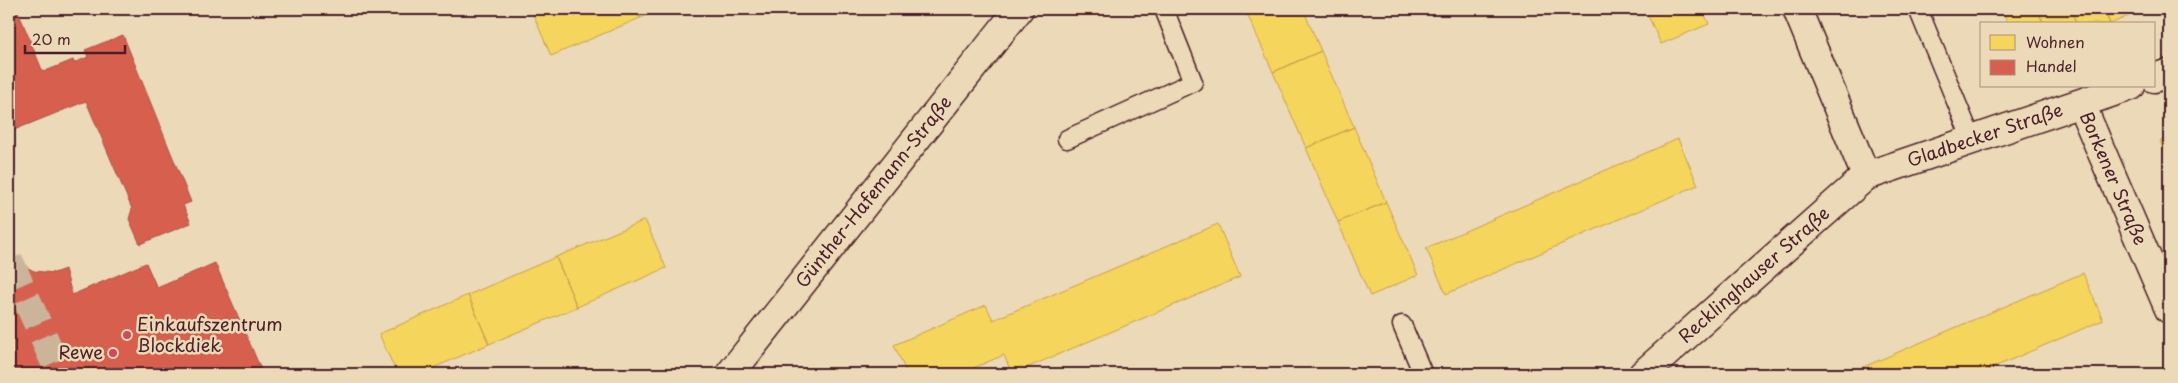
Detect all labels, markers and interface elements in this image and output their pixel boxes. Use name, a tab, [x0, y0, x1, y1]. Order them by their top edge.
scale bar	[25, 22, 125, 54]
legend	[1980, 22, 2156, 88]
text: 20 m	[32, 27, 71, 50]
text: Wohnen	[2026, 30, 2085, 53]
text: Handel	[2026, 54, 2077, 77]
street label: Günther-Hafemann-Straße	[788, 89, 957, 293]
street label: Gladbecker Straße	[1903, 95, 2066, 173]
street label: Borkener Straße	[2074, 107, 2155, 249]
street label: Recklinghauser Straße	[1672, 199, 1835, 348]
place label: Einkaufszentrum Blockdiek	[137, 310, 283, 358]
marker: Einkaufszentrum Blockdiek	[121, 329, 133, 341]
place label: Rewe	[58, 338, 103, 365]
marker: Rewe	[107, 347, 119, 359]

